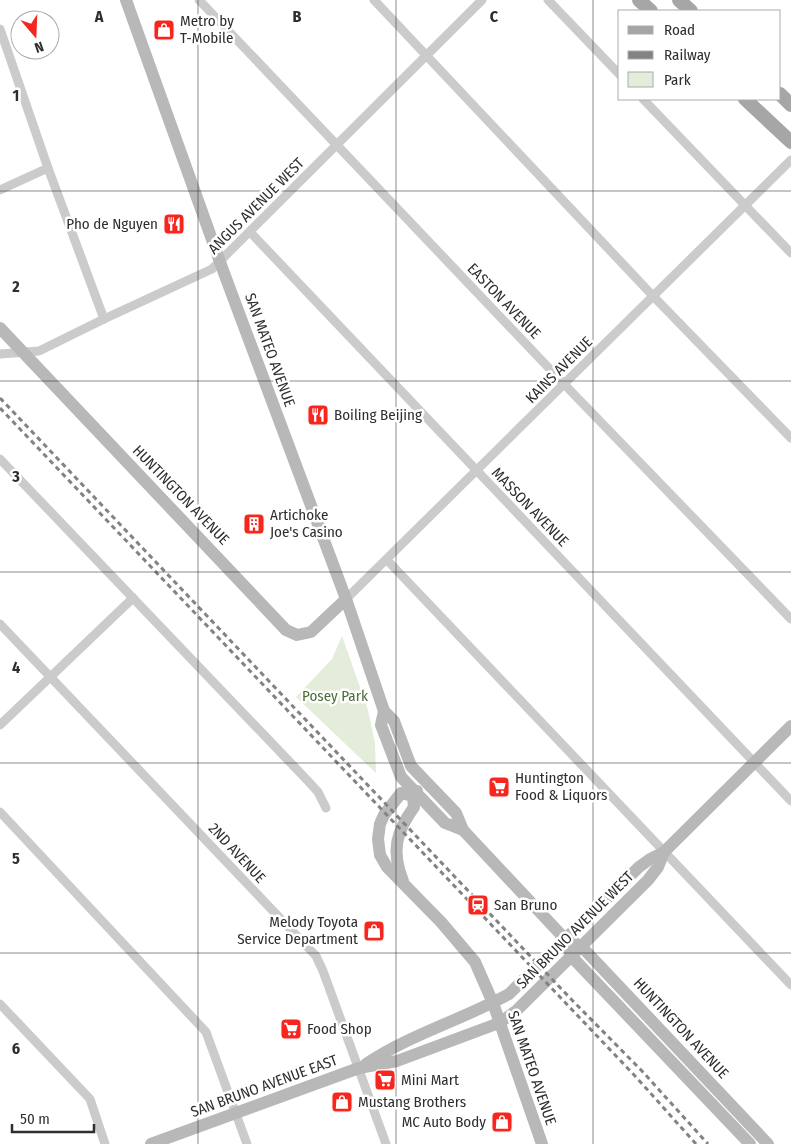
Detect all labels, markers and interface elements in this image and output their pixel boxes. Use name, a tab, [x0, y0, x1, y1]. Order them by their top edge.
text: A	[94, 7, 104, 26]
text: B	[293, 7, 302, 26]
text: C	[490, 7, 499, 26]
north arrow	[10, 10, 60, 60]
legend	[618, 10, 781, 100]
place label: Metro by T-Mobile	[180, 12, 234, 47]
shop icon: Metro by T-Mobile	[152, 18, 176, 42]
text: Road	[664, 21, 695, 39]
text: N	[32, 37, 46, 56]
text: Railway	[664, 46, 711, 64]
text: Park	[664, 71, 691, 89]
text: 1	[13, 86, 19, 105]
street label: ANGUS AVENUE WEST	[204, 154, 308, 258]
restaurant icon: Pho de Nguyen	[162, 212, 186, 236]
place label: Pho de Nguyen	[66, 215, 158, 233]
street label: EASTON AVENUE	[464, 260, 544, 342]
text: 2	[11, 277, 20, 296]
street label: SAN MATEO AVENUE	[241, 291, 299, 409]
street label: KAINS AVENUE	[522, 333, 596, 407]
restaurant icon: Boiling Beijing	[306, 403, 330, 427]
place label: Boiling Beijing	[334, 406, 422, 424]
street label: HUNTINGTON AVENUE	[129, 442, 233, 548]
street label: MASSON AVENUE	[488, 464, 572, 550]
text: 3	[11, 467, 20, 486]
place label: Artichoke Joe's Casino	[270, 506, 343, 541]
building icon: Artichoke Joe's Casino	[242, 512, 266, 536]
text: 4	[12, 658, 20, 677]
park label: Posey Park	[302, 687, 368, 705]
place label: Huntington Food & Liquors	[515, 769, 608, 804]
supermarket icon: Huntington Food & Liquors	[487, 775, 511, 799]
street label: 2ND AVENUE	[205, 819, 269, 887]
text: 5	[12, 849, 20, 868]
street label: SAN BRUNO AVENUE WEST	[513, 868, 637, 992]
station icon: San Bruno	[466, 893, 490, 917]
place label: San Bruno	[494, 896, 557, 914]
place label: Melody Toyota Service Department	[237, 913, 358, 948]
shop icon: Melody Toyota Service Department	[362, 919, 386, 943]
street label: HUNTINGTON AVENUE	[630, 974, 732, 1082]
street label: SAN MATEO AVENUE	[504, 1008, 560, 1128]
supermarket icon: Food Shop	[279, 1017, 303, 1041]
place label: Food Shop	[307, 1020, 372, 1038]
text: 6	[12, 1039, 20, 1058]
street label: SAN BRUNO AVENUE EAST	[188, 1051, 340, 1121]
supermarket icon: Mini Mart	[373, 1068, 397, 1092]
place label: Mini Mart	[401, 1071, 459, 1089]
shop icon: Mustang Brothers	[330, 1090, 354, 1114]
place label: Mustang Brothers	[358, 1093, 466, 1111]
scale bar	[12, 1102, 95, 1134]
text: 50 m	[20, 1110, 50, 1128]
shop icon: MC Auto Body	[490, 1110, 514, 1134]
place label: MC Auto Body	[402, 1113, 486, 1131]

